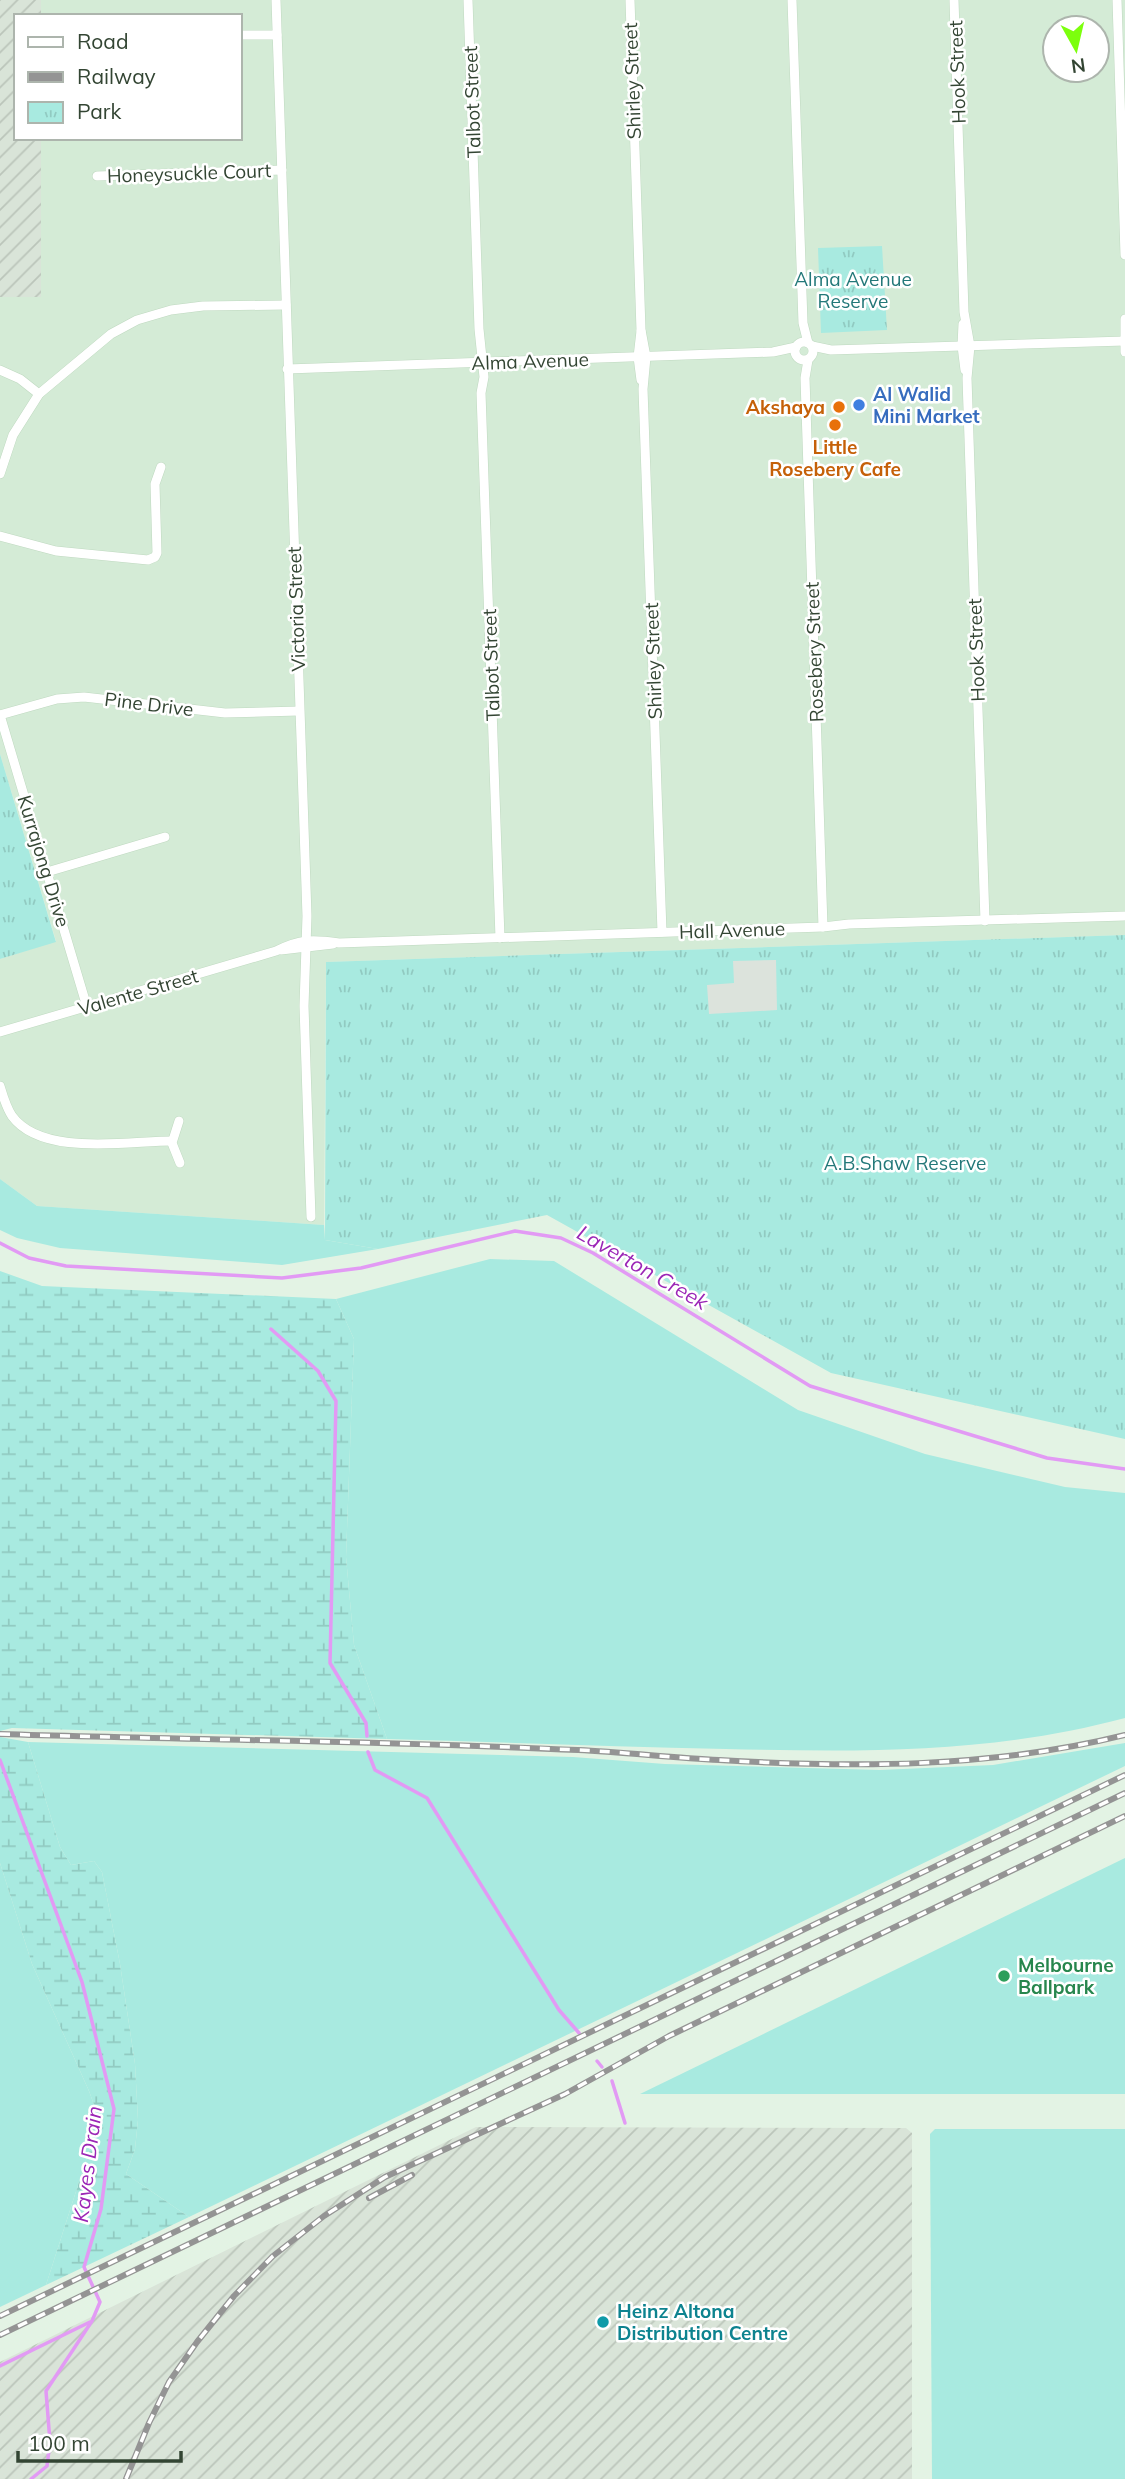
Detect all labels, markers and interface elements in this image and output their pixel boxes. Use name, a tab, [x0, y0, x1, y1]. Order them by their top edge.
legend	[14, 14, 242, 140]
north arrow	[1041, 14, 1111, 84]
street label: Hook Street	[943, 19, 971, 124]
street label: Shirley Street	[618, 22, 646, 140]
text: Road	[77, 28, 128, 54]
street label: Talbot Street	[458, 45, 486, 159]
text: N	[1070, 53, 1087, 79]
text: Railway	[77, 63, 156, 89]
text: Park	[77, 98, 121, 124]
street label: Honeysuckle Court	[107, 158, 272, 188]
park label: Alma Avenue Reserve	[794, 267, 912, 313]
street label: Alma Avenue	[471, 347, 589, 375]
place label: Al Walid Mini Market	[873, 382, 980, 428]
place label: Akshaya	[746, 395, 825, 419]
marker: Al Walid Mini Market	[851, 397, 867, 413]
marker: Akshaya	[831, 399, 847, 415]
marker: Little Rosebery Cafe	[827, 417, 843, 433]
place label: Little Rosebery Cafe	[769, 435, 901, 481]
street label: Victoria Street	[282, 546, 310, 672]
street label: Rosebery Street	[800, 581, 828, 723]
street label: Hook Street	[962, 597, 990, 702]
street label: Shirley Street	[639, 602, 667, 720]
street label: Talbot Street	[477, 608, 505, 722]
street label: Pine Drive	[103, 687, 195, 721]
street label: Kurrajong Drive	[13, 792, 75, 930]
street label: Hall Avenue	[679, 916, 785, 944]
street label: Valente Street	[75, 963, 201, 1021]
park label: A.B.Shaw Reserve	[824, 1151, 986, 1175]
water label: Laverton Creek	[573, 1219, 714, 1316]
place label: Melbourne Ballpark	[1018, 1953, 1114, 1999]
marker: Melbourne Ballpark	[996, 1968, 1012, 1984]
water label: Kayes Drain	[67, 2104, 107, 2224]
place label: Heinz Altona Distribution Centre	[617, 2299, 788, 2345]
marker: Heinz Altona Distribution Centre	[595, 2314, 611, 2330]
scale bar	[18, 2420, 180, 2464]
text: 100 m	[28, 2430, 90, 2456]

